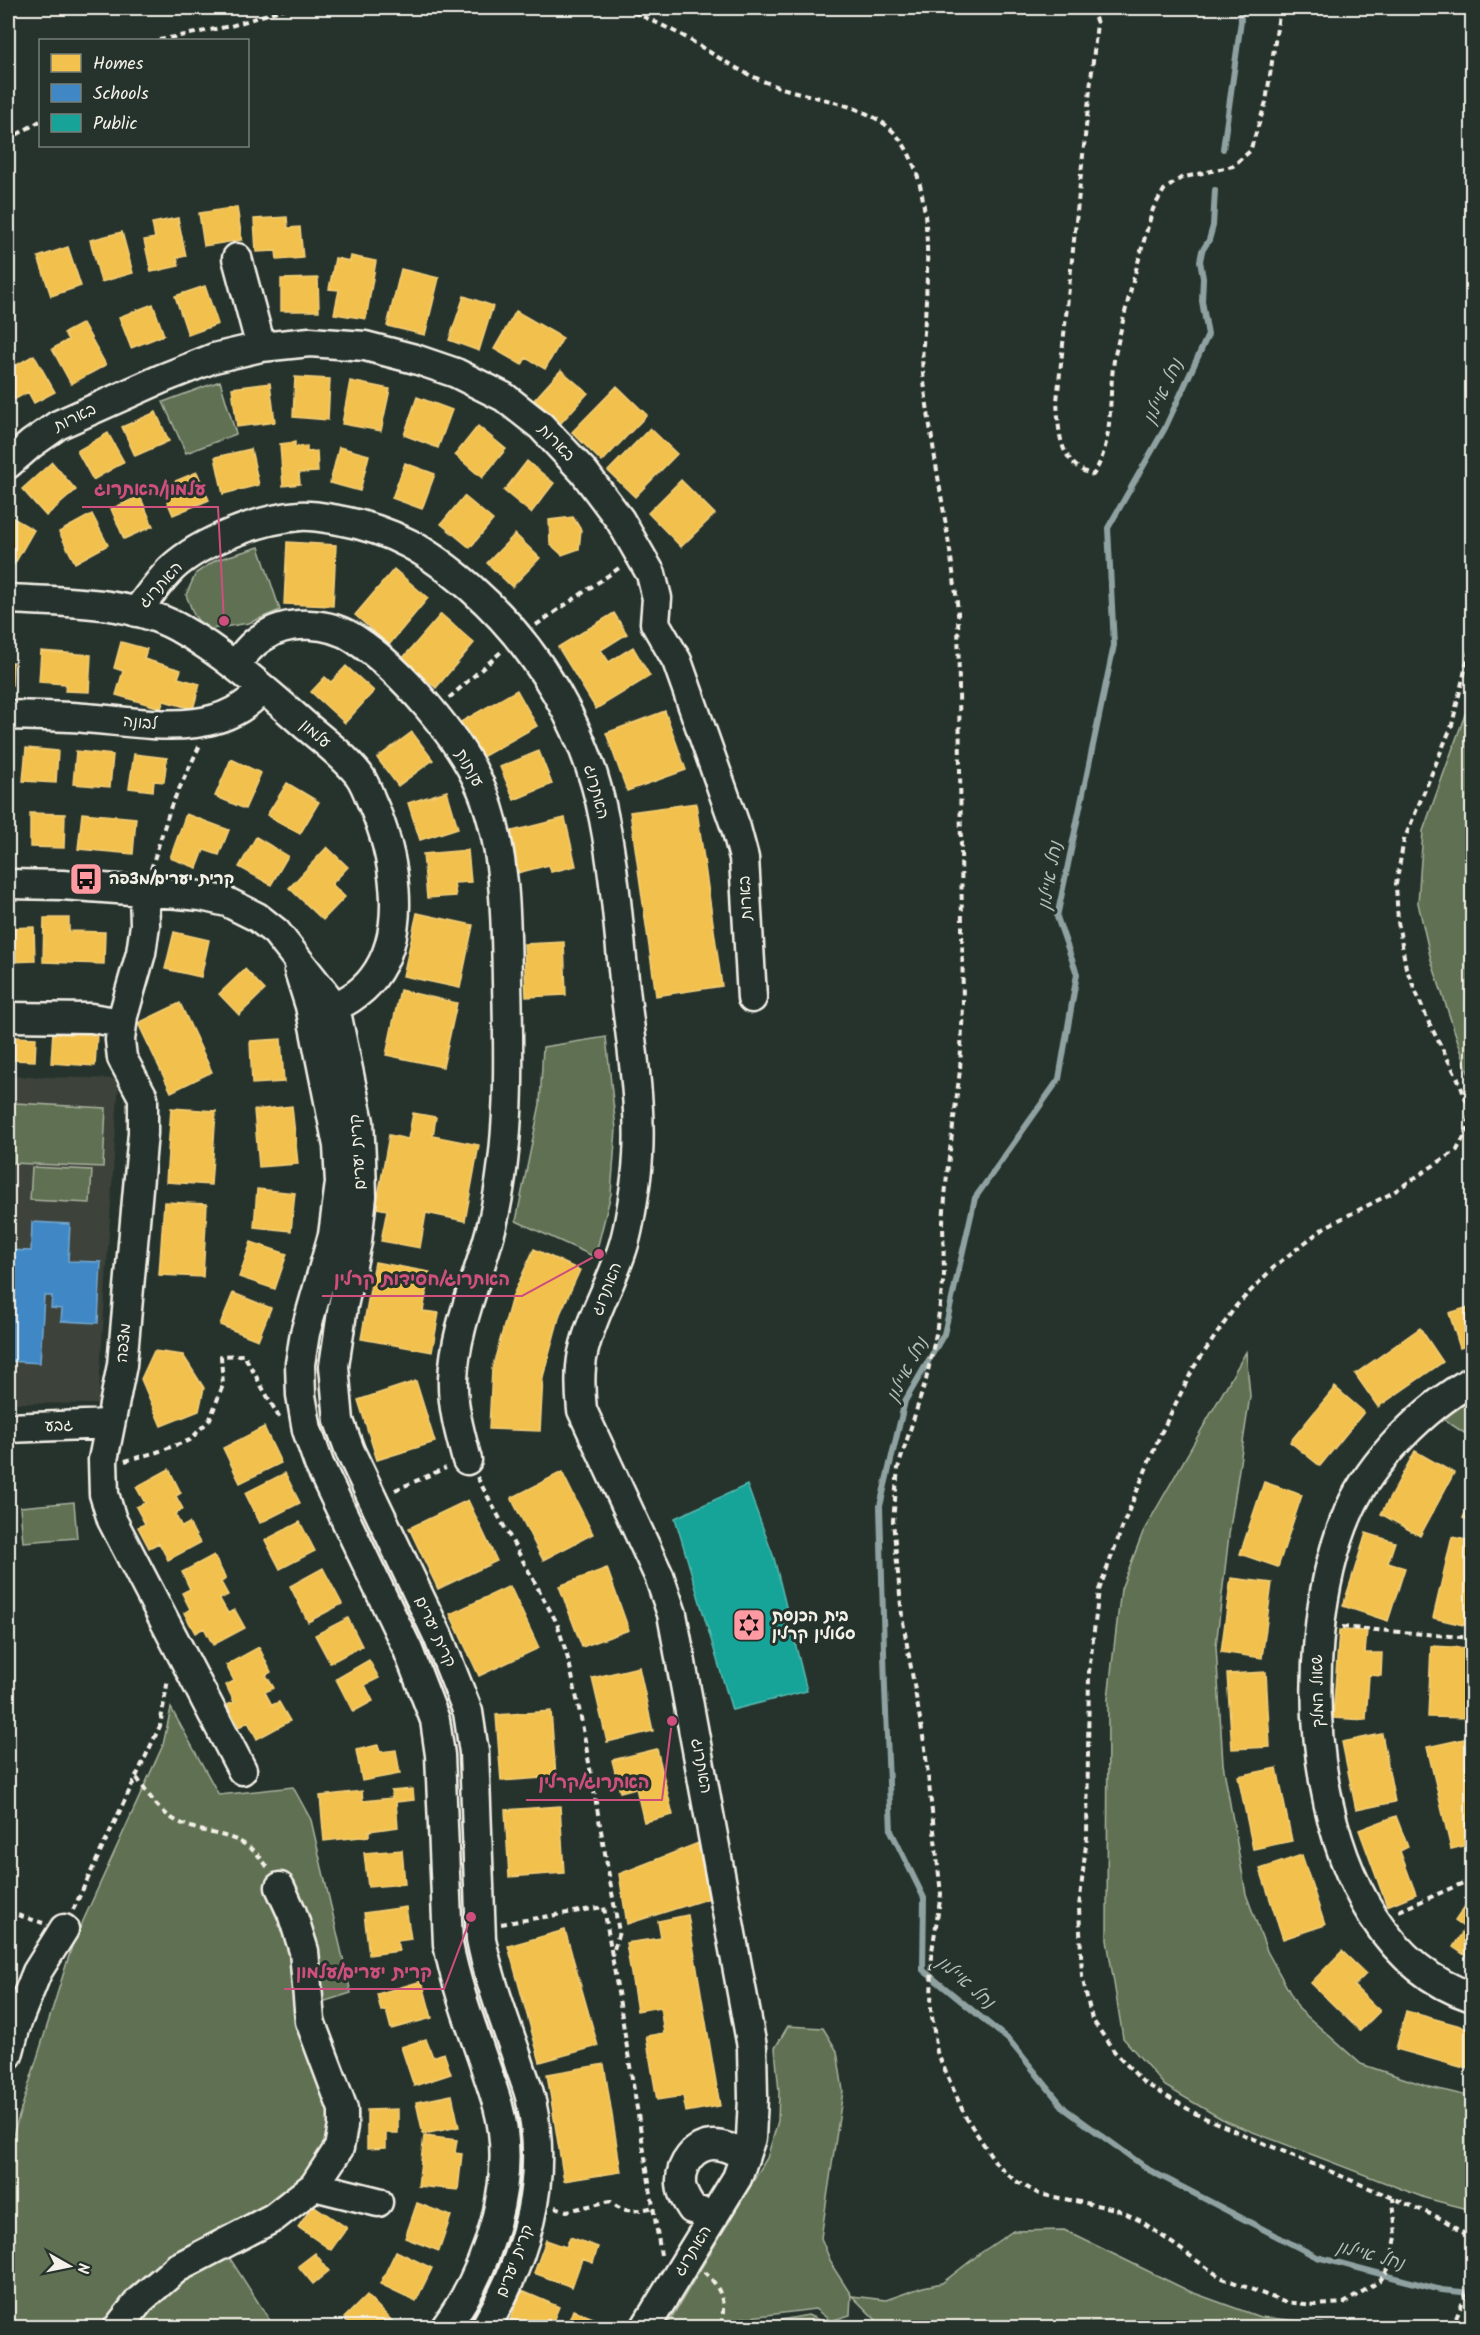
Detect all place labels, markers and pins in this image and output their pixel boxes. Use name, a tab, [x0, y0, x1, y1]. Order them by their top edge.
callout: עלמון/האתרוג	[82, 471, 218, 507]
bus stop icon: קרית יערים/מצפה	[68, 861, 104, 897]
place label: קרית יערים/מצפה	[109, 867, 234, 892]
callout: האתרוג/חסידות קרלין	[322, 1260, 522, 1296]
place label: בית הכנסת סטולין קרלין	[772, 1604, 856, 1647]
synagogue icon: בית הכנסת סטולין קרלין	[731, 1607, 767, 1643]
callout: האתרוג/קרלין	[526, 1764, 662, 1800]
callout: קרית יערים/עלמון	[284, 1953, 444, 1989]

